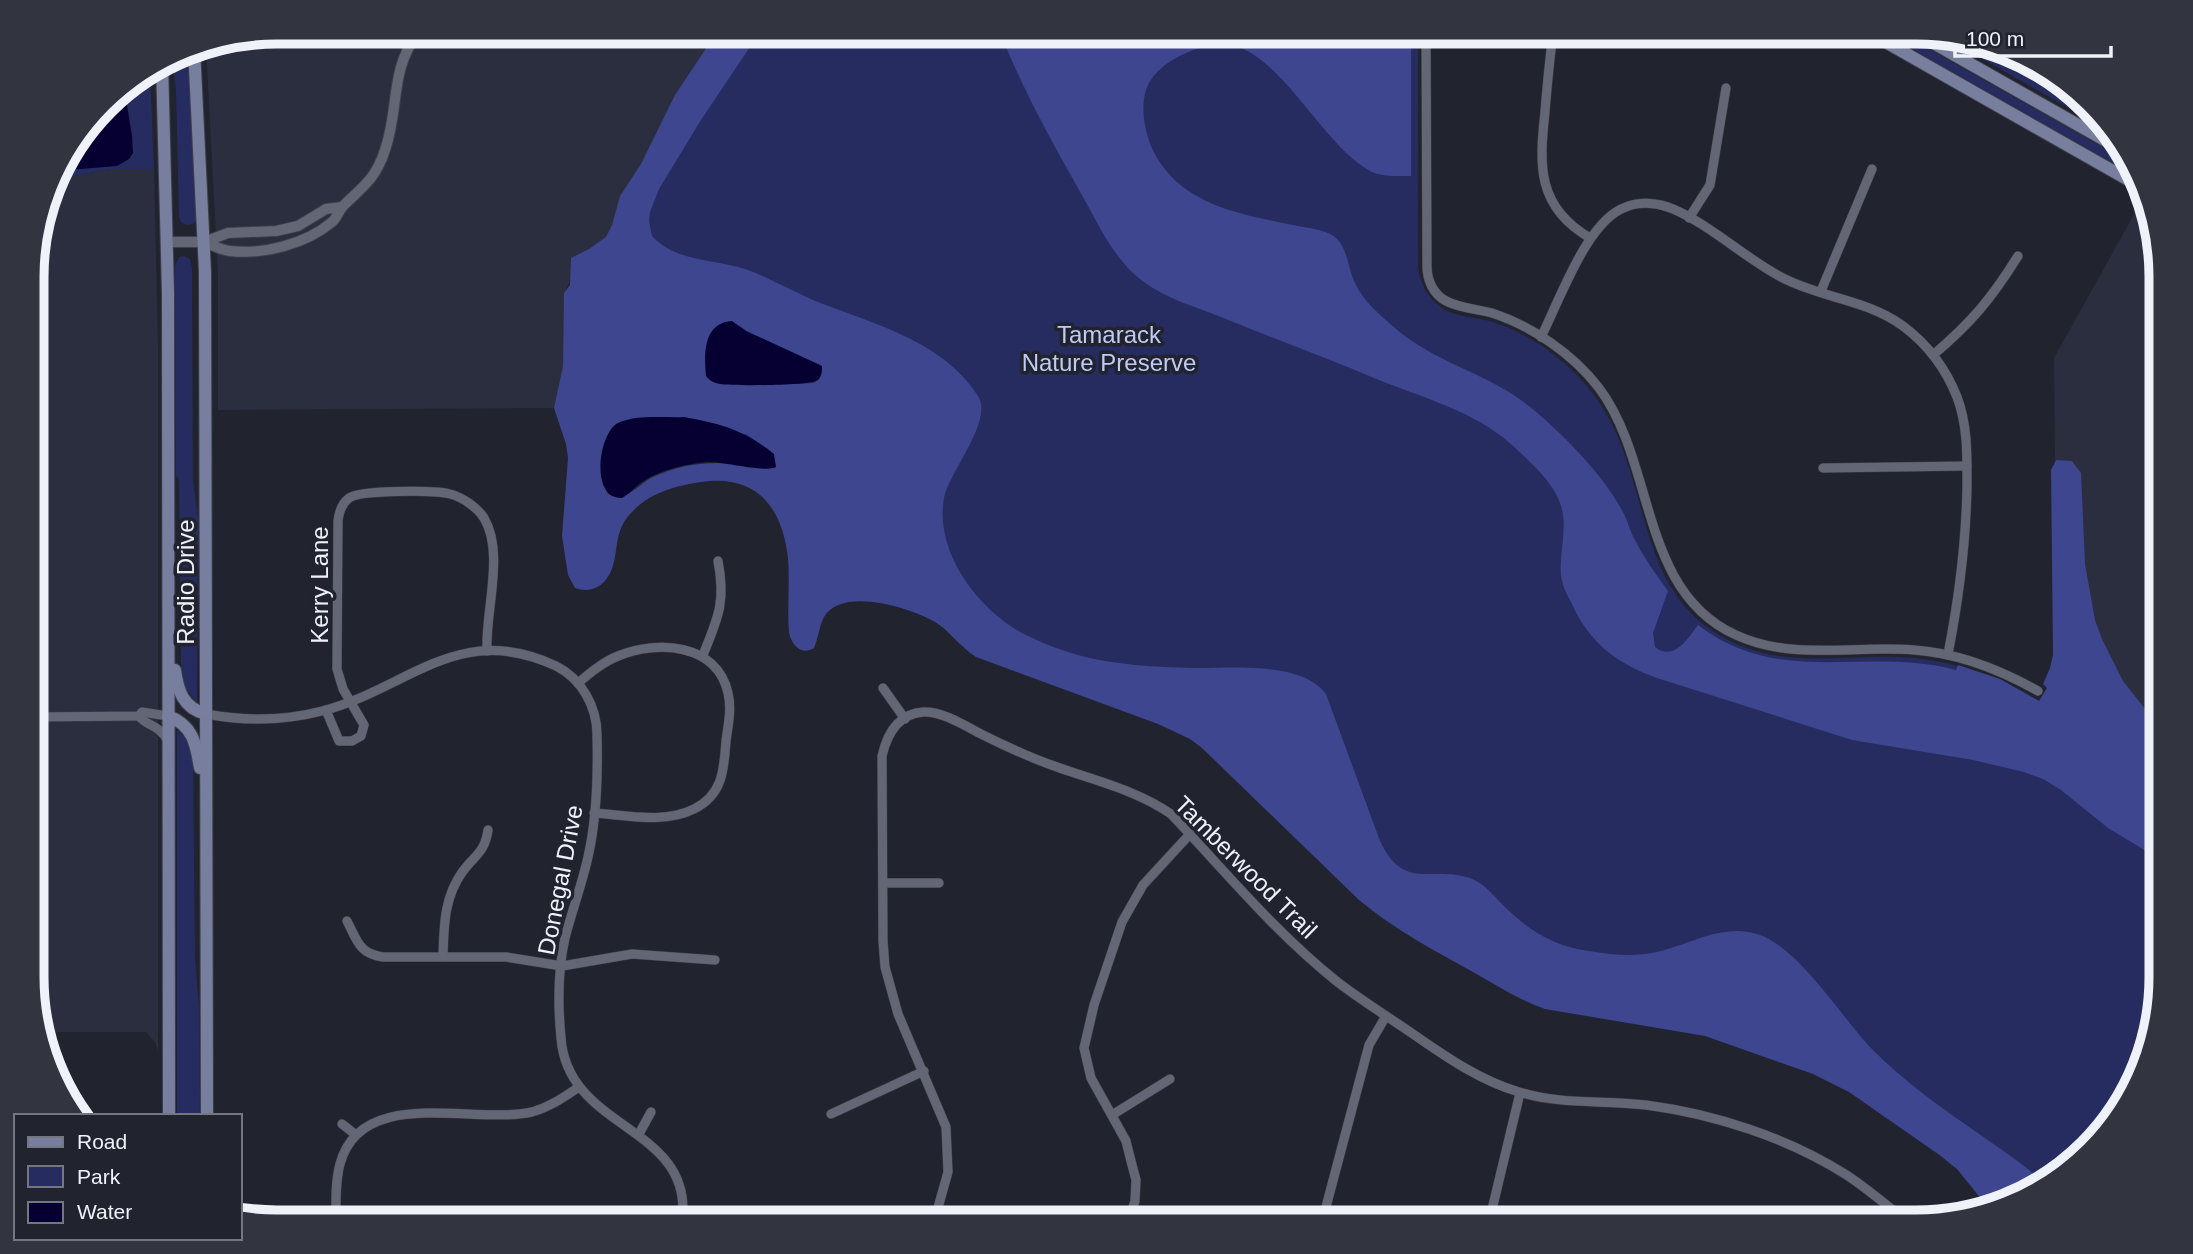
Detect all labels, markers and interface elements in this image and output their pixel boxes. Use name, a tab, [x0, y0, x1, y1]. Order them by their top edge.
scale bar	[1955, 14, 2111, 58]
text: 100 m	[1966, 27, 2024, 50]
park label: Tamarack Nature Preserve	[1022, 321, 1196, 376]
street label: Radio Drive	[172, 519, 199, 645]
street label: Kerry Lane	[306, 526, 333, 644]
street label: Tamberwood Trail	[1169, 790, 1323, 944]
street label: Donegal Drive	[532, 803, 588, 957]
legend	[14, 1114, 242, 1240]
text: Road	[77, 1130, 127, 1153]
text: Park	[77, 1165, 121, 1188]
text: Water	[77, 1200, 132, 1223]

